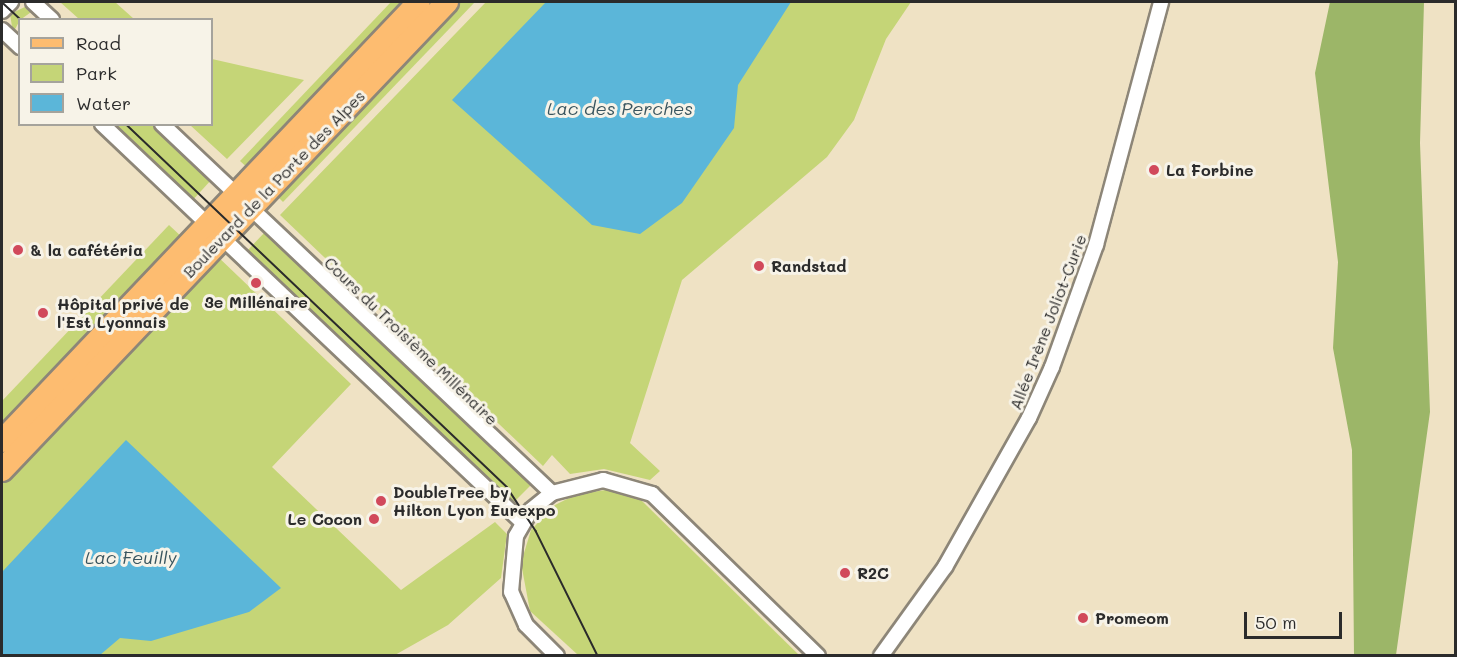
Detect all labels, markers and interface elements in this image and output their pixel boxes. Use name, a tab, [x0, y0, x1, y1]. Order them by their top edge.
legend	[18, 18, 213, 126]
text: Road	[76, 31, 121, 55]
text: Park	[76, 61, 117, 85]
street label: Boulevard de la Porte des Alpes	[179, 86, 369, 282]
text: Water	[76, 91, 131, 115]
water label: Lac des Perches	[547, 97, 693, 119]
place label: La Forbine	[1166, 160, 1253, 180]
marker: La Forbine	[1147, 163, 1161, 177]
street label: Allée Irène Joliot-Curie	[1006, 232, 1090, 412]
place label: & la cafétéria	[30, 240, 143, 260]
marker: & la cafétéria	[11, 243, 25, 257]
street label: Cours du Troisième Millénaire	[320, 253, 502, 429]
place label: Randstad	[771, 256, 846, 276]
marker: Randstad	[752, 259, 766, 273]
marker: 3e Millénaire	[249, 276, 263, 290]
place label: 3e Millénaire	[204, 292, 308, 312]
place label: Hôpital privé de l'Est Lyonnais	[57, 294, 189, 332]
marker: Hôpital privé de l'Est Lyonnais	[34, 304, 52, 322]
place label: DoubleTree by Hilton Lyon Eurexpo	[393, 482, 555, 520]
marker: DoubleTree by Hilton Lyon Eurexpo	[374, 494, 388, 508]
place label: Le Cocon	[287, 509, 362, 529]
marker: Le Cocon	[367, 512, 381, 526]
water label: Lac Feuilly	[85, 546, 177, 568]
place label: R2C	[857, 563, 889, 583]
marker: R2C	[838, 566, 852, 580]
scale bar	[1247, 600, 1344, 638]
place label: Promeom	[1095, 608, 1169, 628]
text: 50 m	[1255, 610, 1297, 634]
marker: Promeom	[1076, 611, 1090, 625]

